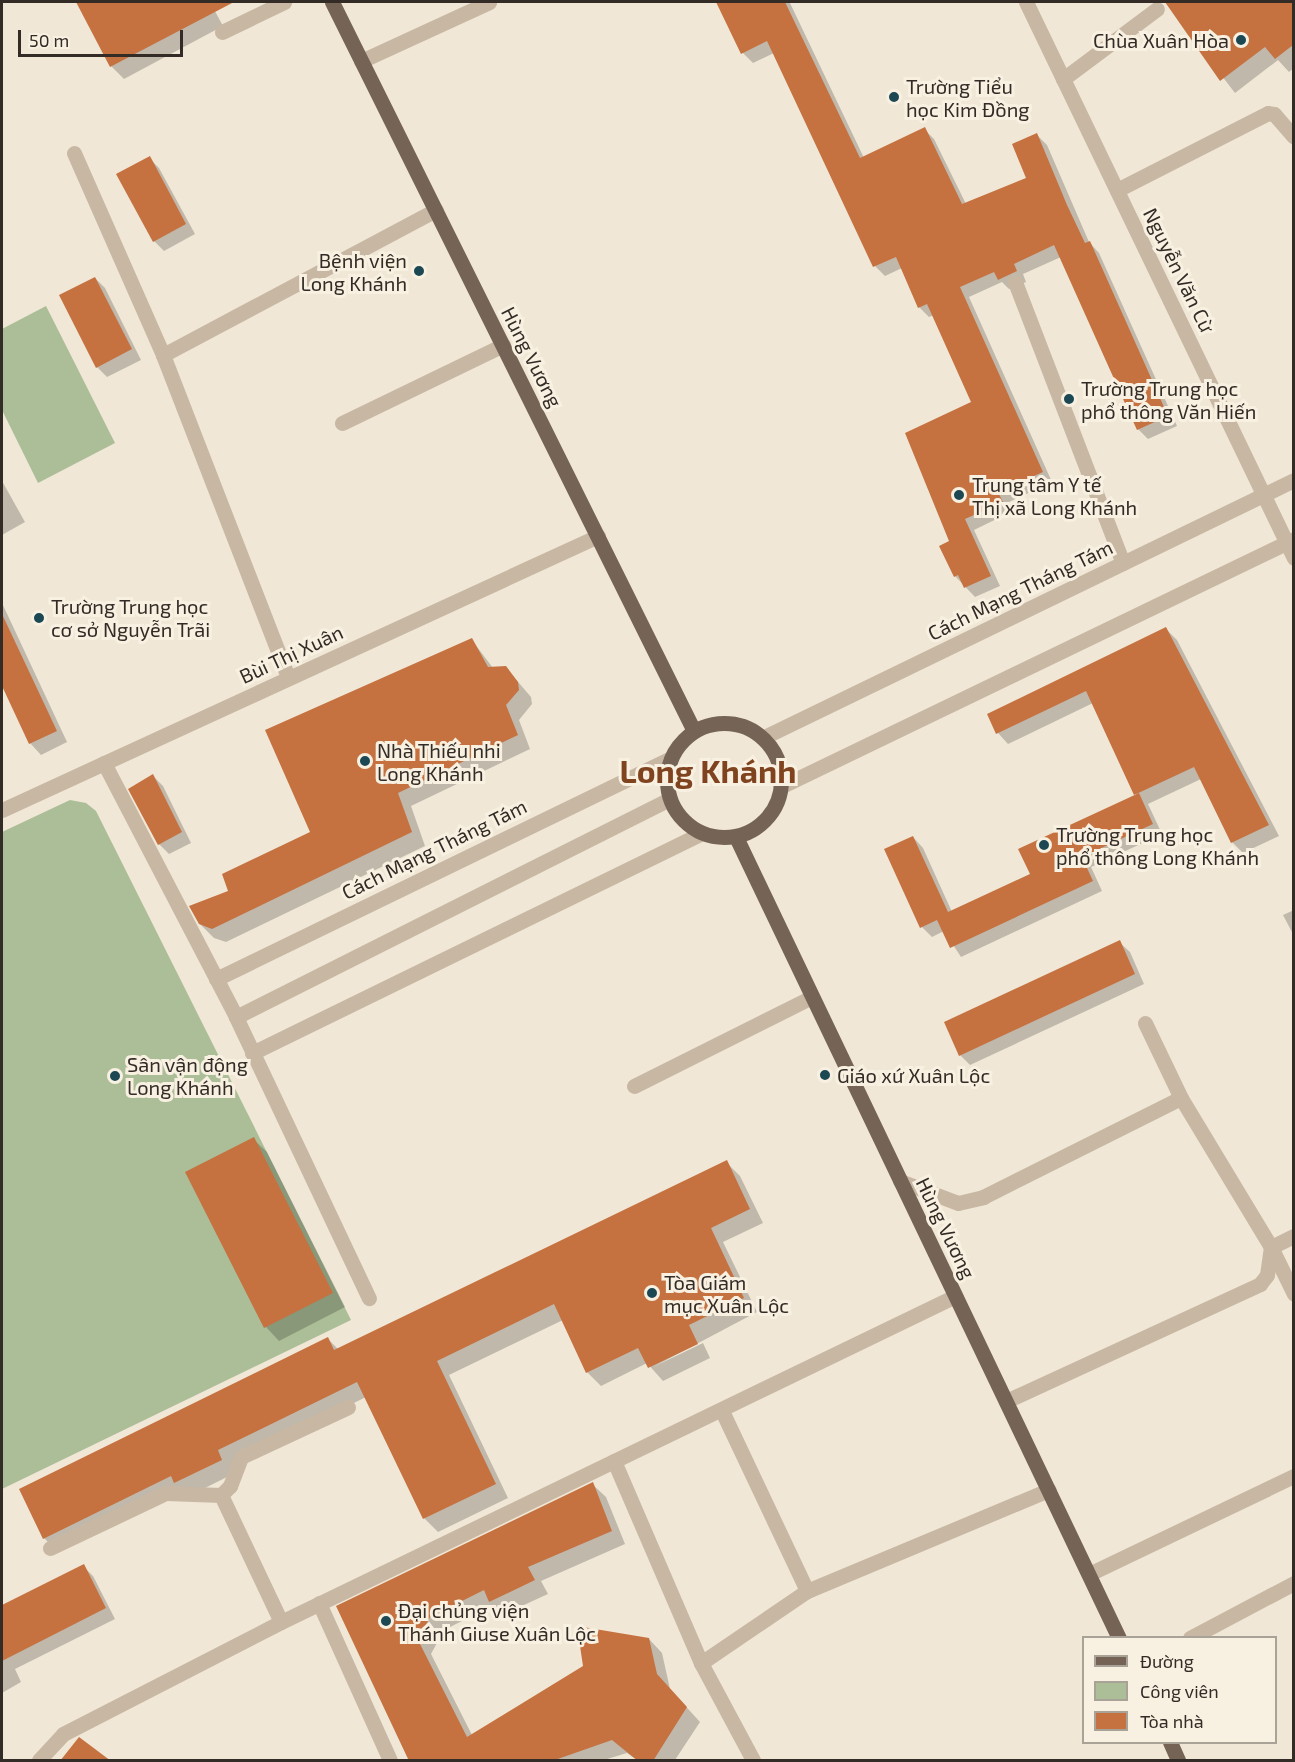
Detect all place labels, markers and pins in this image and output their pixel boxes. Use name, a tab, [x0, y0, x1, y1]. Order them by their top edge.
place label: Chùa Xuân Hòa	[1093, 28, 1229, 52]
marker: Chùa Xuân Hòa	[1234, 33, 1248, 47]
place label: Trường Tiểu học Kim Đồng	[906, 74, 1029, 121]
marker: Trường Tiểu học Kim Đồng	[887, 90, 901, 104]
place label: Bệnh viện Long Khánh	[301, 248, 407, 295]
marker: Bệnh viện Long Khánh	[412, 264, 426, 278]
place label: Trường Trung học phổ thông Văn Hiến	[1081, 376, 1257, 423]
marker: Trường Trung học phổ thông Văn Hiến	[1062, 392, 1076, 406]
place label: Trung tâm Y tế Thị xã Long Khánh	[972, 472, 1137, 519]
marker: Trung tâm Y tế Thị xã Long Khánh	[950, 486, 968, 504]
place label: Trường Trung học cơ sở Nguyễn Trãi	[51, 594, 211, 641]
marker: Trường Trung học cơ sở Nguyễn Trãi	[32, 611, 46, 625]
place label: Nhà Thiếu nhi Long Khánh	[377, 738, 501, 785]
marker: Nhà Thiếu nhi Long Khánh	[358, 754, 372, 768]
place label: Trường Trung học phổ thông Long Khánh	[1056, 822, 1259, 869]
marker: Trường Trung học phổ thông Long Khánh	[1037, 838, 1051, 852]
place label: Sân vận động Long Khánh	[127, 1052, 248, 1099]
place label: Giáo xứ Xuân Lộc	[837, 1063, 990, 1087]
marker: Giáo xứ Xuân Lộc	[818, 1068, 832, 1082]
marker: Sân vận động Long Khánh	[108, 1069, 122, 1083]
place label: Tòa Giám mục Xuân Lộc	[664, 1270, 789, 1317]
marker: Tòa Giám mục Xuân Lộc	[645, 1286, 659, 1300]
place label: Đại chủng viện Thánh Giuse Xuân Lộc	[398, 1598, 596, 1645]
marker: Đại chủng viện Thánh Giuse Xuân Lộc	[379, 1614, 393, 1628]

